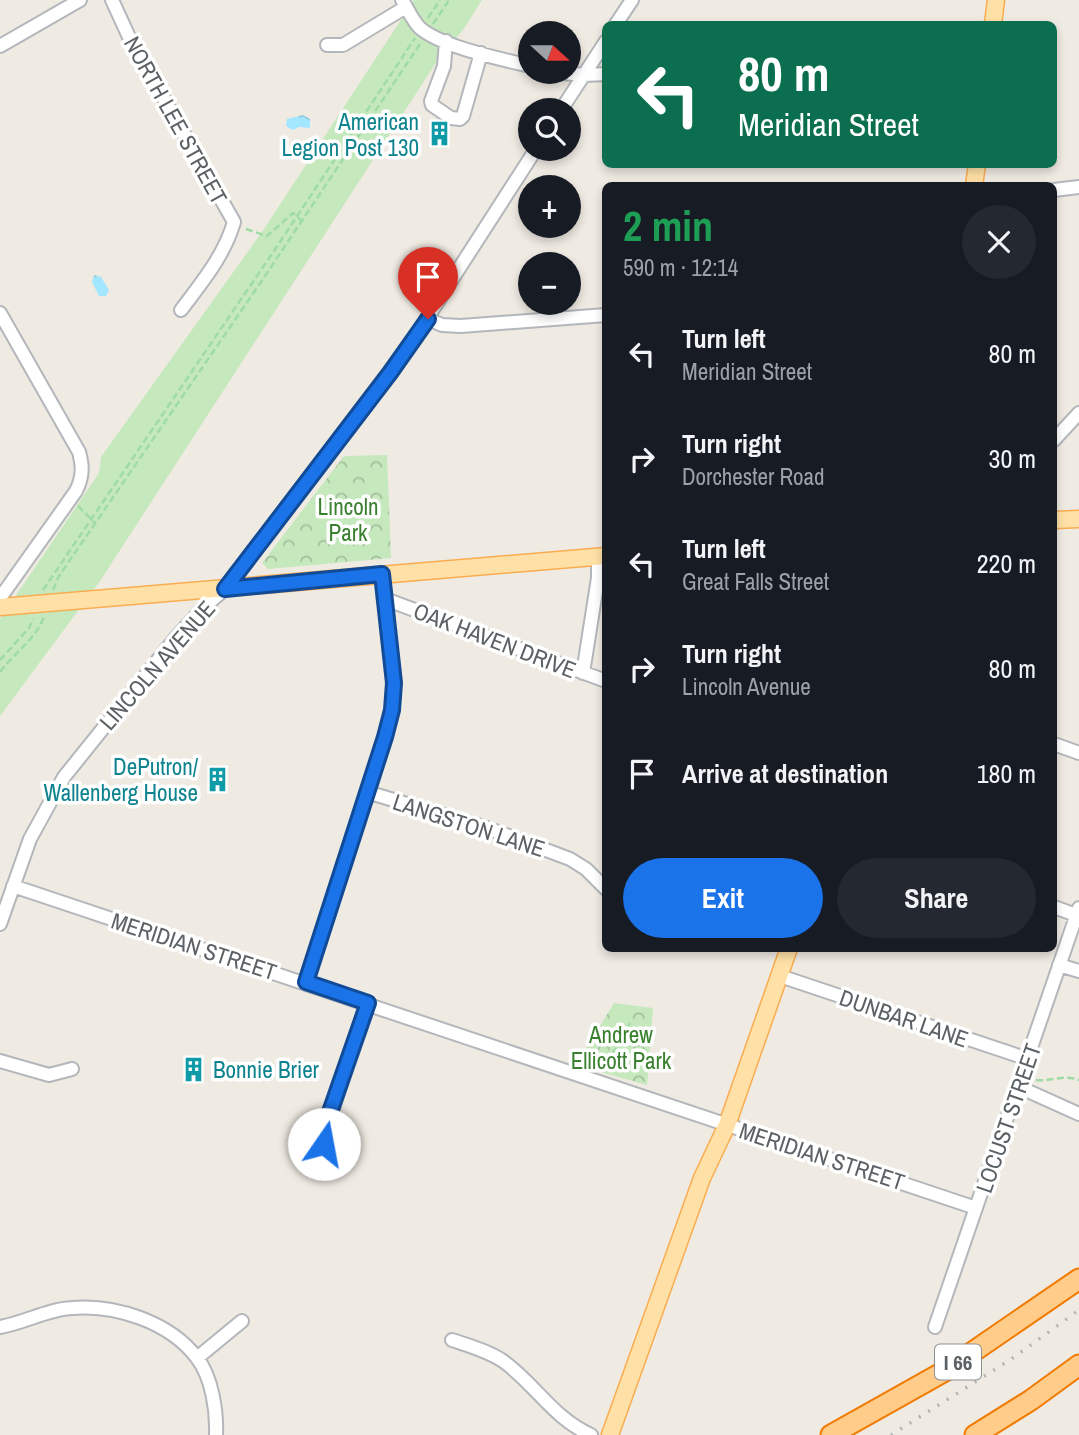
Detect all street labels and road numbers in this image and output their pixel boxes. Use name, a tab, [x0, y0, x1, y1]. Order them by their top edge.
street label: NORTH LEE STREET	[117, 31, 235, 210]
street label: LINCOLN AVENUE	[92, 594, 222, 736]
street label: OAK HAVEN DRIVE	[409, 595, 581, 685]
street label: LANGSTON LANE	[389, 786, 549, 864]
street label: MERIDIAN STREET	[107, 905, 281, 987]
street label: DUNBAR LANE	[836, 982, 972, 1054]
street label: LOCUST STREET	[968, 1039, 1048, 1197]
street label: MERIDIAN STREET	[735, 1115, 909, 1197]
road number: I 66	[935, 1344, 981, 1380]

